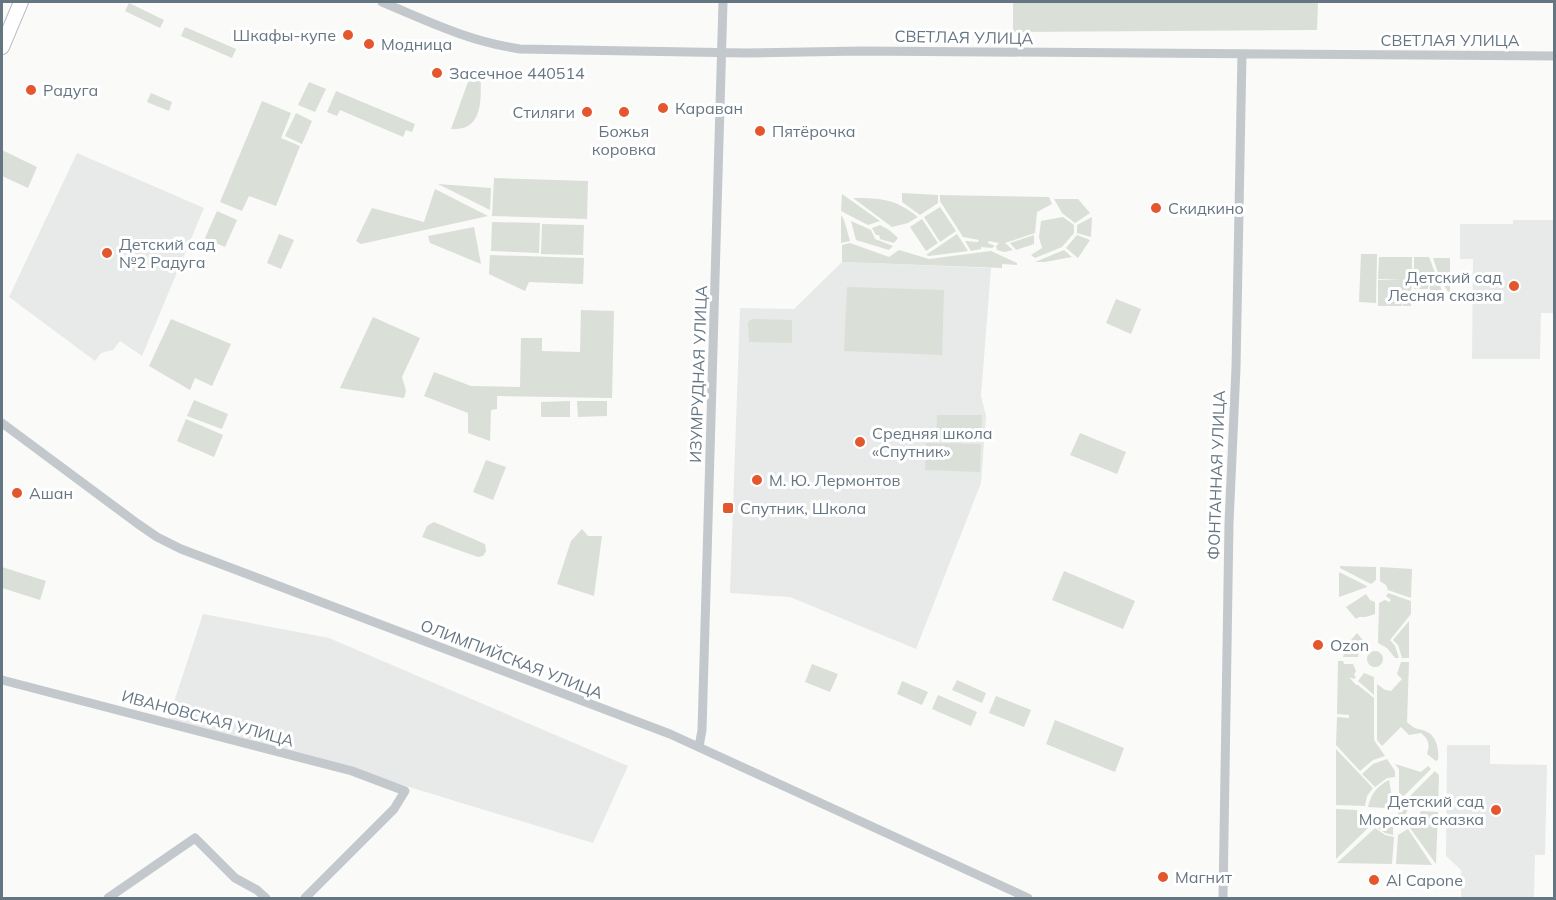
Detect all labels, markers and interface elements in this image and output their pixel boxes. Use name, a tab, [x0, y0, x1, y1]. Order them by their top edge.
place label: Шкафы-купе	[233, 25, 336, 45]
street label: СВЕТЛАЯ УЛИЦА	[894, 26, 1034, 48]
marker: Шкафы-купе	[341, 28, 355, 42]
street label: СВЕТЛАЯ УЛИЦА	[1381, 30, 1520, 50]
place label: Модница	[381, 34, 452, 54]
marker: Модница	[362, 37, 376, 51]
place label: Засечное 440514	[449, 63, 585, 83]
marker: Засечное 440514	[430, 66, 444, 80]
place label: Радуга	[43, 80, 98, 100]
marker: Радуга	[24, 83, 38, 97]
place label: Караван	[675, 98, 743, 118]
marker: Караван	[656, 101, 670, 115]
place label: Стиляги	[512, 102, 575, 122]
marker: Стиляги	[580, 105, 594, 119]
marker: Божья коровка	[617, 105, 631, 119]
place label: Божья коровка	[592, 121, 656, 159]
place label: Пятёрочка	[772, 121, 856, 141]
marker: Пятёрочка	[753, 124, 767, 138]
place label: Скидкино	[1168, 198, 1244, 218]
marker: Скидкино	[1149, 201, 1163, 215]
place label: Детский сад №2 Радуга	[119, 234, 216, 272]
marker: Детский сад №2 Радуга	[100, 246, 114, 260]
place label: Детский сад Лесная сказка	[1388, 267, 1502, 305]
marker: Детский сад Лесная сказка	[1507, 279, 1521, 293]
street label: ИЗУМРУДНАЯ УЛИЦА	[685, 285, 711, 463]
street label: ФОНТАННАЯ УЛИЦА	[1203, 390, 1229, 560]
place label: Средняя школа «Спутник»	[872, 423, 993, 461]
marker: Средняя школа «Спутник»	[853, 435, 867, 449]
place label: М. Ю. Лермонтов	[769, 470, 901, 490]
marker: М. Ю. Лермонтов	[750, 473, 764, 487]
place label: Ашан	[29, 483, 73, 503]
marker: Ашан	[10, 486, 24, 500]
place label: Спутник, Школа	[740, 498, 866, 518]
marker: Спутник, Школа	[721, 501, 735, 515]
street label: ОЛИМПИЙСКАЯ УЛИЦА	[418, 615, 606, 703]
place label: Ozon	[1330, 635, 1369, 655]
marker: Ozon	[1311, 638, 1325, 652]
street label: ИВАНОВСКАЯ УЛИЦА	[120, 685, 297, 751]
place label: Детский сад Морская сказка	[1359, 791, 1484, 829]
marker: Детский сад Морская сказка	[1489, 803, 1503, 817]
place label: Магнит	[1175, 867, 1233, 887]
marker: Магнит	[1156, 870, 1170, 884]
place label: Al Capone	[1386, 870, 1463, 890]
marker: Al Capone	[1367, 873, 1381, 887]

